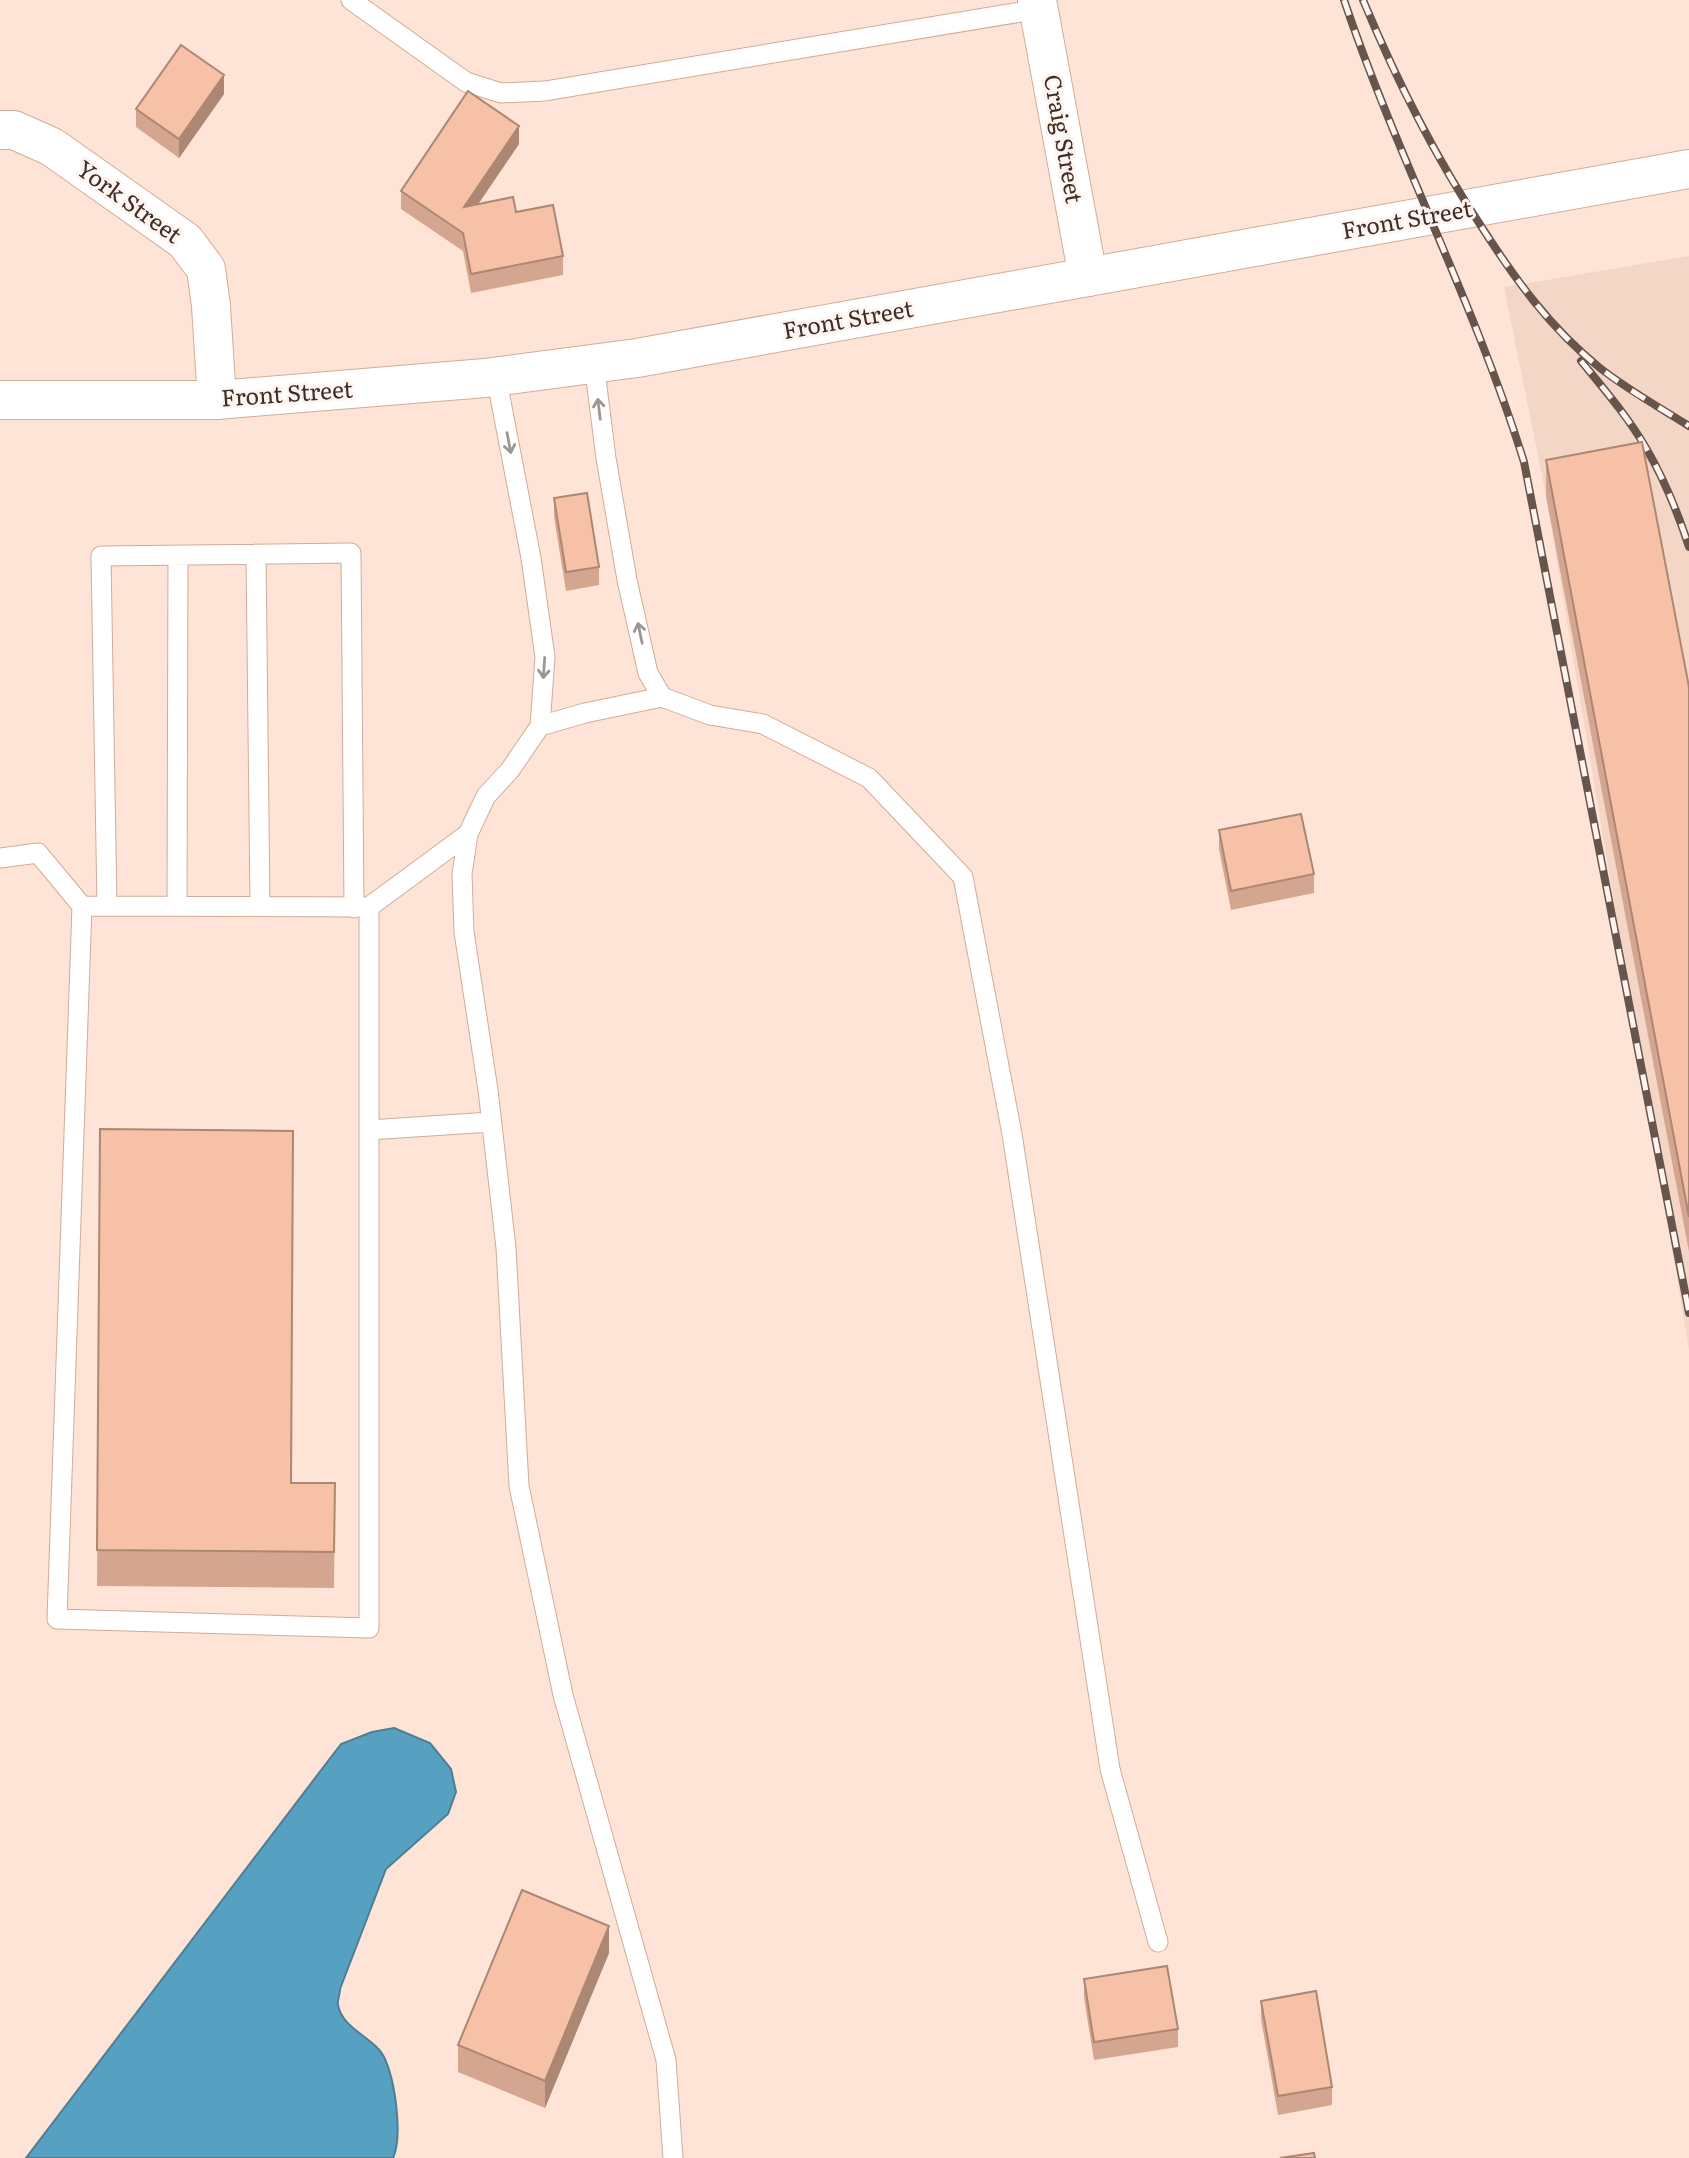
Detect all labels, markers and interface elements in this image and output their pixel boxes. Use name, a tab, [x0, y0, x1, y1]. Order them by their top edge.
street label: Craig Street	[1037, 72, 1093, 206]
street label: York Street	[71, 151, 190, 251]
street label: Front Street	[1339, 190, 1475, 246]
street label: Front Street	[780, 290, 916, 346]
street label: Front Street	[220, 370, 354, 414]
one-way arrow	[593, 398, 606, 421]
one-way arrow	[503, 432, 516, 454]
one-way arrow	[632, 622, 646, 645]
one-way arrow	[537, 656, 550, 679]

